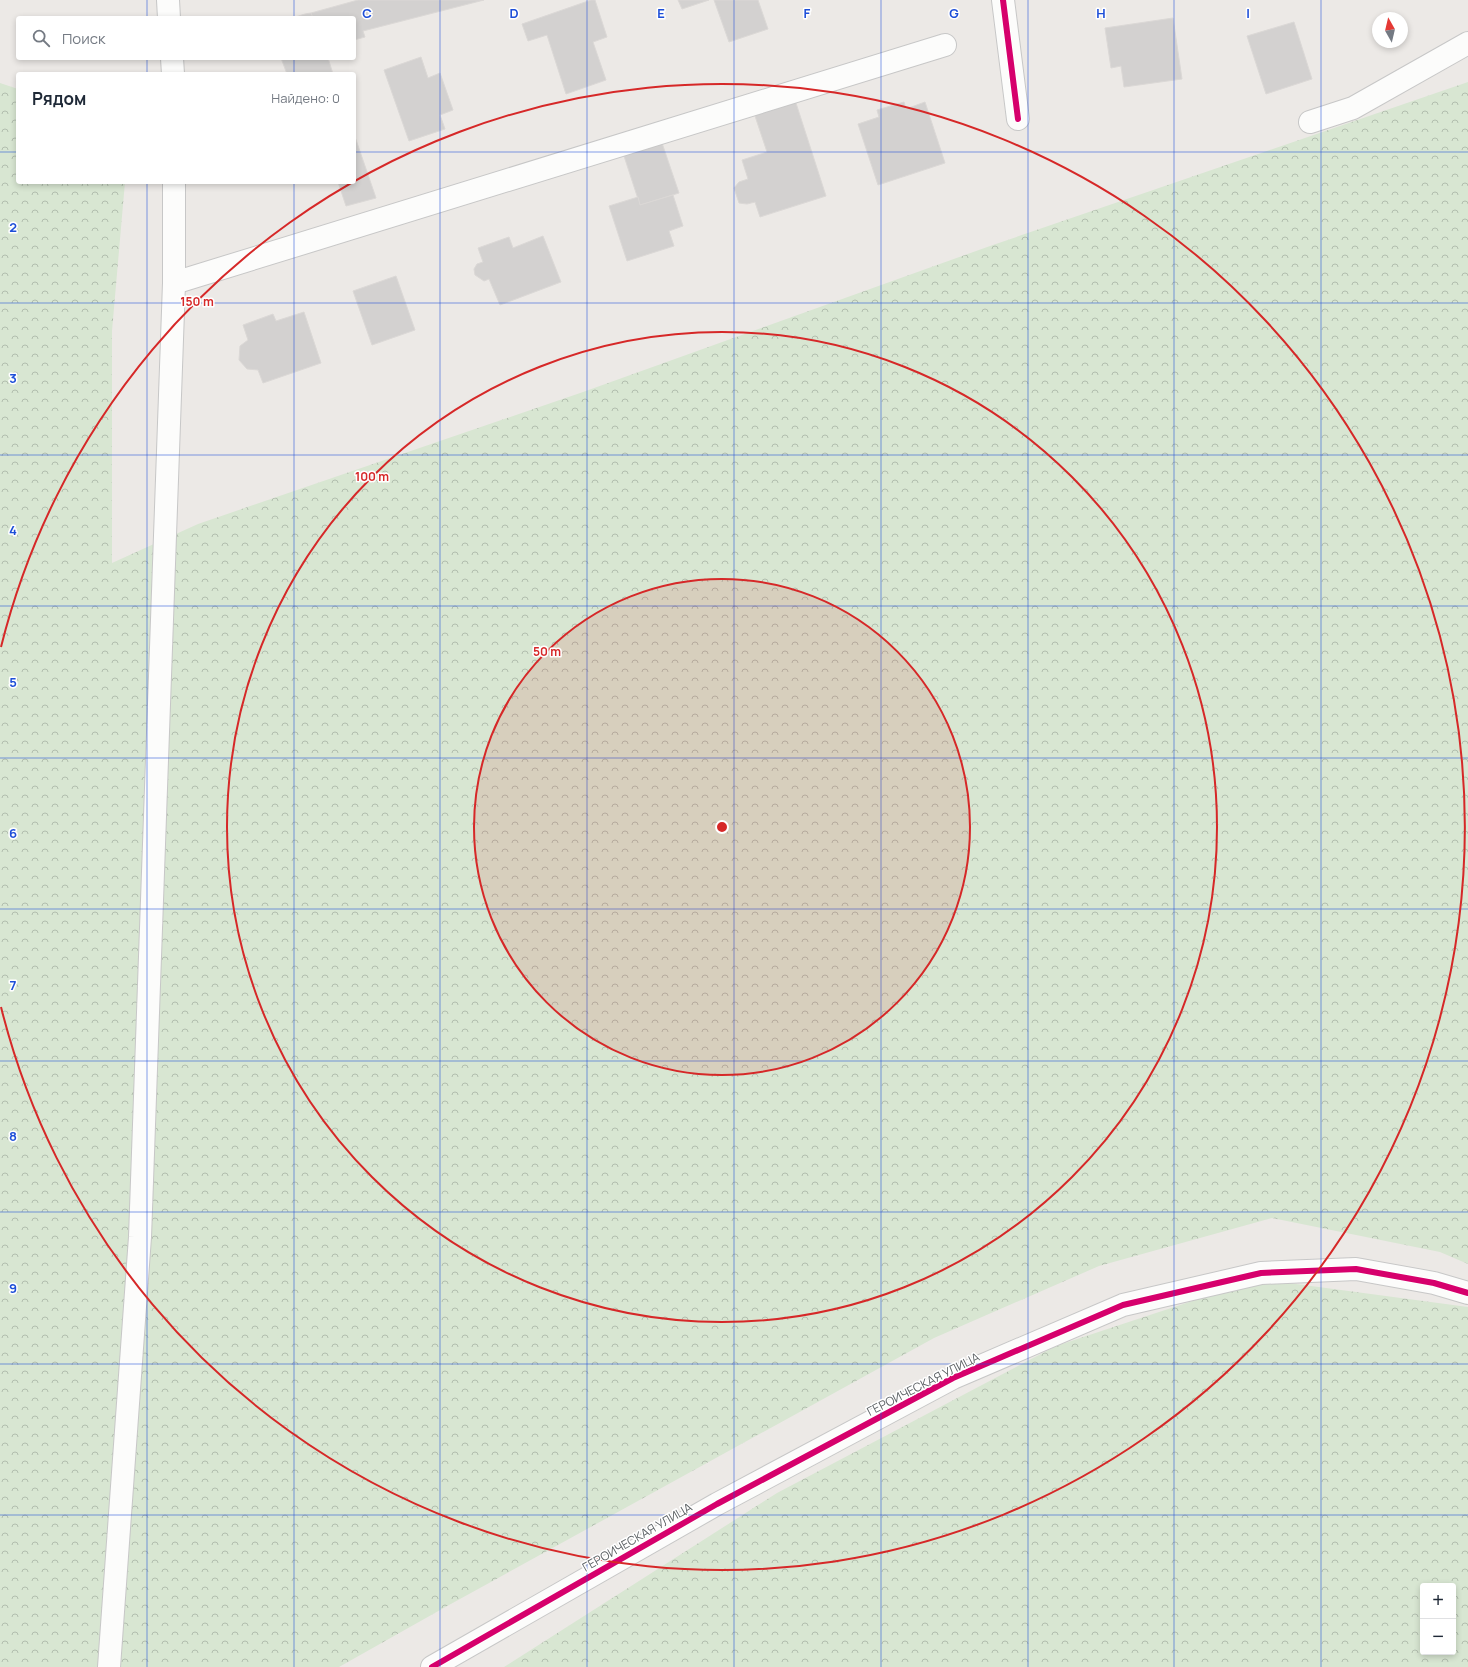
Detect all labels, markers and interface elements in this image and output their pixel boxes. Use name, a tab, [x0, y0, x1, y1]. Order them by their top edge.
text: C	[362, 4, 372, 22]
text: D	[509, 4, 519, 22]
text: E	[657, 4, 665, 22]
text: F	[804, 4, 811, 22]
text: G	[949, 4, 959, 22]
text: H	[1096, 4, 1106, 22]
text: I	[1246, 4, 1250, 22]
north arrow	[1372, 12, 1408, 48]
search box	[16, 16, 356, 60]
icon: search	[30, 27, 52, 49]
text: Поиск	[62, 28, 106, 49]
text: Рядом	[32, 87, 86, 110]
text: Найдено: 0	[271, 89, 340, 107]
text: 2	[9, 218, 17, 236]
text: 150 m	[180, 293, 214, 310]
text: 3	[9, 369, 17, 387]
text: 100 m	[355, 468, 389, 485]
text: 4	[9, 521, 17, 539]
text: 50 m	[533, 643, 561, 660]
text: 5	[9, 673, 17, 691]
centre of rings	[715, 820, 729, 834]
text: 6	[9, 824, 17, 842]
text: 7	[10, 976, 17, 994]
text: 8	[9, 1127, 17, 1145]
text: 9	[9, 1279, 17, 1297]
street label: ГЕРОИЧЕСКАЯ УЛИЦА	[864, 1348, 983, 1420]
street label: ГЕРОИЧЕСКАЯ УЛИЦА	[579, 1498, 695, 1575]
map controls	[1420, 1583, 1456, 1655]
button: +	[1420, 1583, 1456, 1619]
button: −	[1420, 1619, 1456, 1655]

